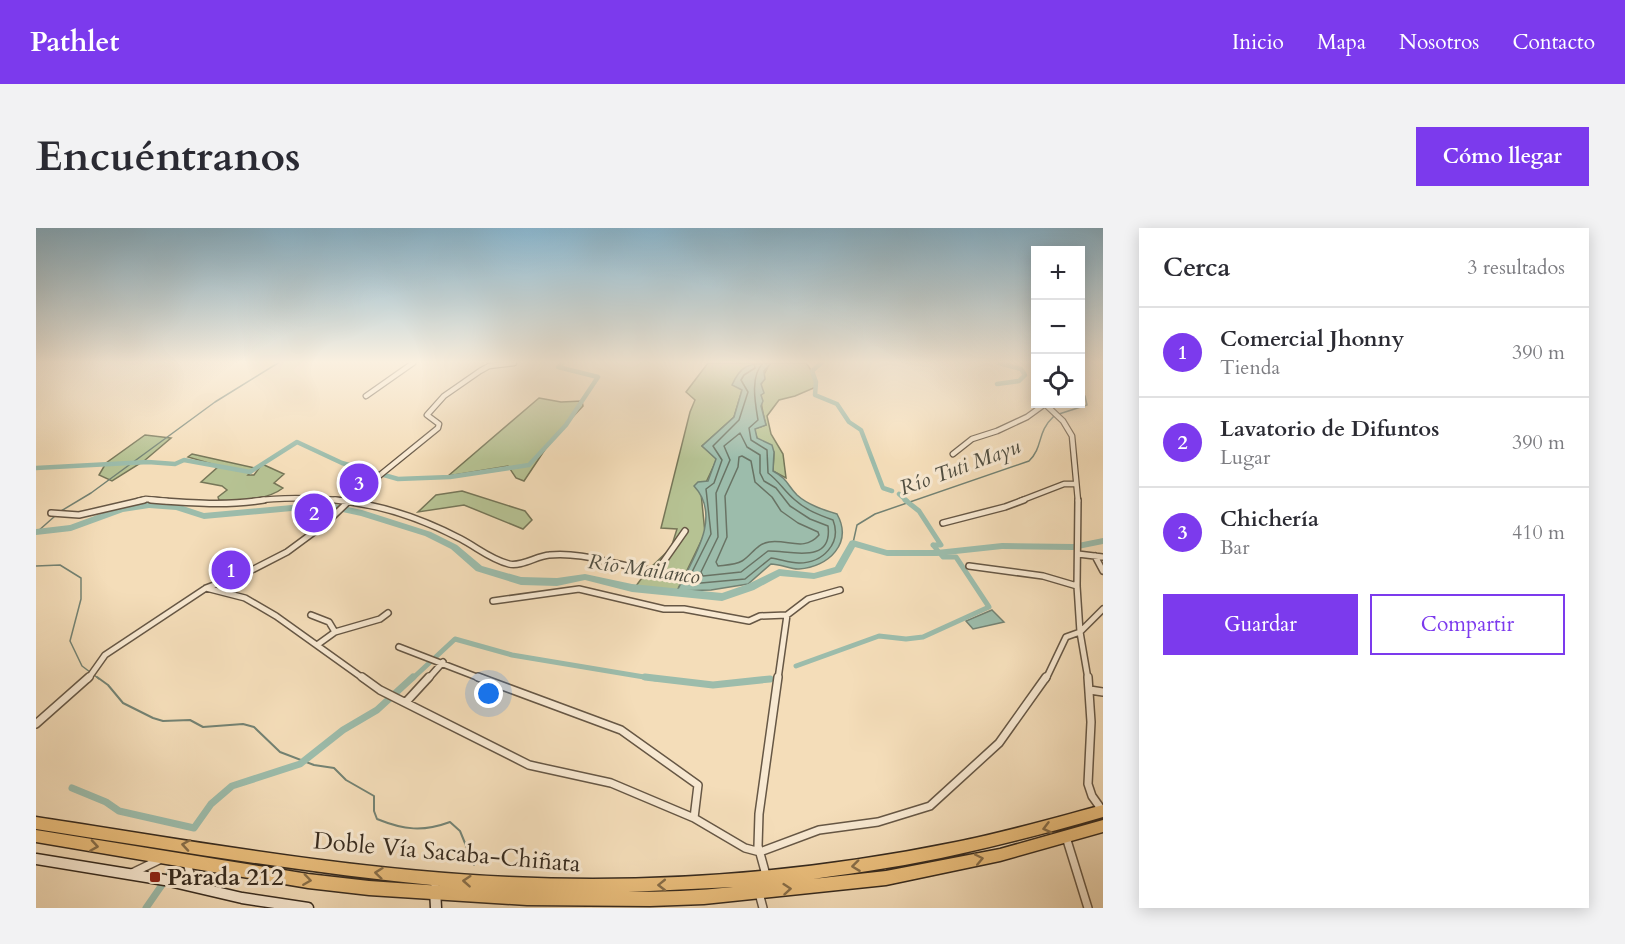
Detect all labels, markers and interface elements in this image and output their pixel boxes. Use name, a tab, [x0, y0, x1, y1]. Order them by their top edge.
text: Pathlet	[30, 23, 119, 61]
text: Inicio	[1232, 28, 1284, 57]
text: Mapa	[1317, 28, 1366, 57]
text: Nosotros	[1399, 28, 1479, 57]
text: Contacto	[1512, 28, 1595, 57]
button: Cómo llegar	[1416, 127, 1589, 186]
text: Encuéntranos	[36, 128, 301, 185]
map controls	[1031, 246, 1085, 408]
button: +	[1031, 246, 1085, 300]
text: Cerca	[1163, 250, 1230, 285]
text: 3 resultados	[1467, 254, 1565, 281]
button: −	[1031, 300, 1085, 354]
text: Comercial Jhonny	[1220, 324, 1404, 354]
text: 1	[1177, 339, 1188, 366]
text: 390 m	[1512, 339, 1565, 366]
button: locate	[1031, 354, 1085, 408]
text: Tienda	[1220, 354, 1280, 381]
text: Lavatorio de Difuntos	[1220, 414, 1439, 444]
text: 2	[1177, 429, 1188, 456]
text: 390 m	[1512, 429, 1565, 456]
water label: Río Tuti Mayu	[896, 432, 1025, 503]
text: Lugar	[1220, 444, 1270, 471]
pin: 3	[340, 460, 378, 506]
pin: 2	[294, 490, 334, 536]
text: Chichería	[1220, 504, 1319, 534]
text: 3	[1177, 519, 1188, 546]
text: 410 m	[1512, 519, 1565, 546]
text: Bar	[1220, 534, 1250, 561]
water label: Río Mailanco	[586, 547, 702, 592]
pin: 1	[212, 548, 250, 592]
button: Guardar	[1163, 594, 1358, 655]
button: Compartir	[1370, 594, 1565, 655]
your location	[474, 679, 503, 708]
one-way arrow	[1042, 821, 1052, 833]
street label: Doble Vía Sacaba-Chiñata	[312, 824, 582, 881]
one-way arrow	[89, 839, 98, 851]
one-way arrow	[181, 840, 191, 852]
one-way arrow	[974, 853, 984, 866]
one-way arrow	[851, 860, 860, 872]
place label: Parada 212	[167, 861, 283, 894]
one-way arrow	[374, 867, 384, 879]
marker: Parada 212	[148, 870, 162, 884]
one-way arrow	[302, 874, 311, 886]
one-way arrow	[462, 875, 471, 888]
one-way arrow	[657, 879, 666, 891]
one-way arrow	[782, 883, 791, 896]

